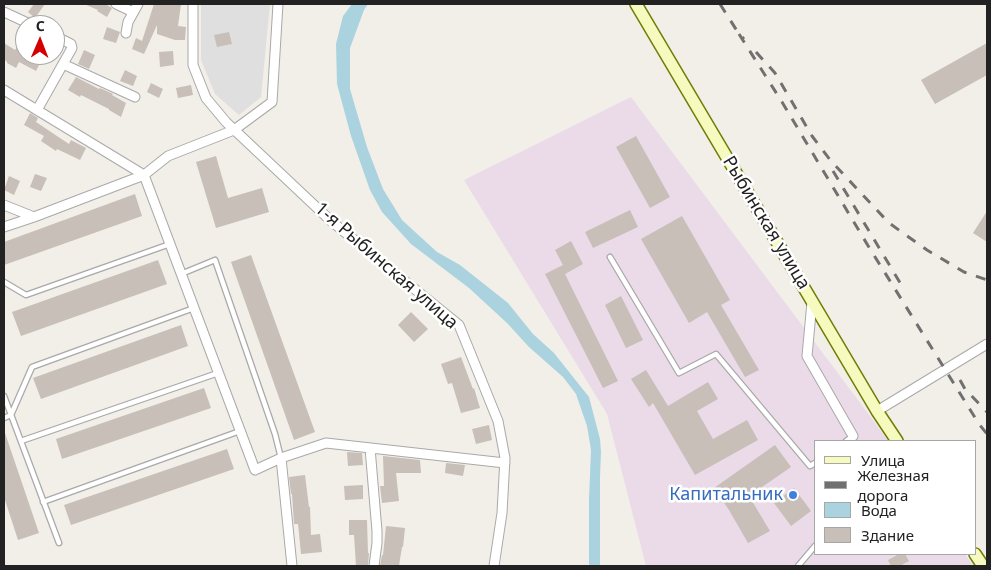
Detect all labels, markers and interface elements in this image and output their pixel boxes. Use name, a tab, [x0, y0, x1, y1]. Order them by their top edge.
north arrow	[15, 15, 65, 65]
text: С	[36, 16, 45, 35]
street label: Рыбинская улица	[718, 152, 814, 294]
street label: 1-я Рыбинская улица	[310, 198, 462, 334]
legend	[814, 440, 976, 555]
text: Улица	[861, 450, 905, 470]
text: Железная дорога	[857, 465, 930, 505]
place label: Капитальник	[669, 484, 783, 506]
marker: Капитальник	[787, 489, 799, 501]
text: Вода	[861, 500, 897, 520]
text: Здание	[861, 525, 914, 545]

